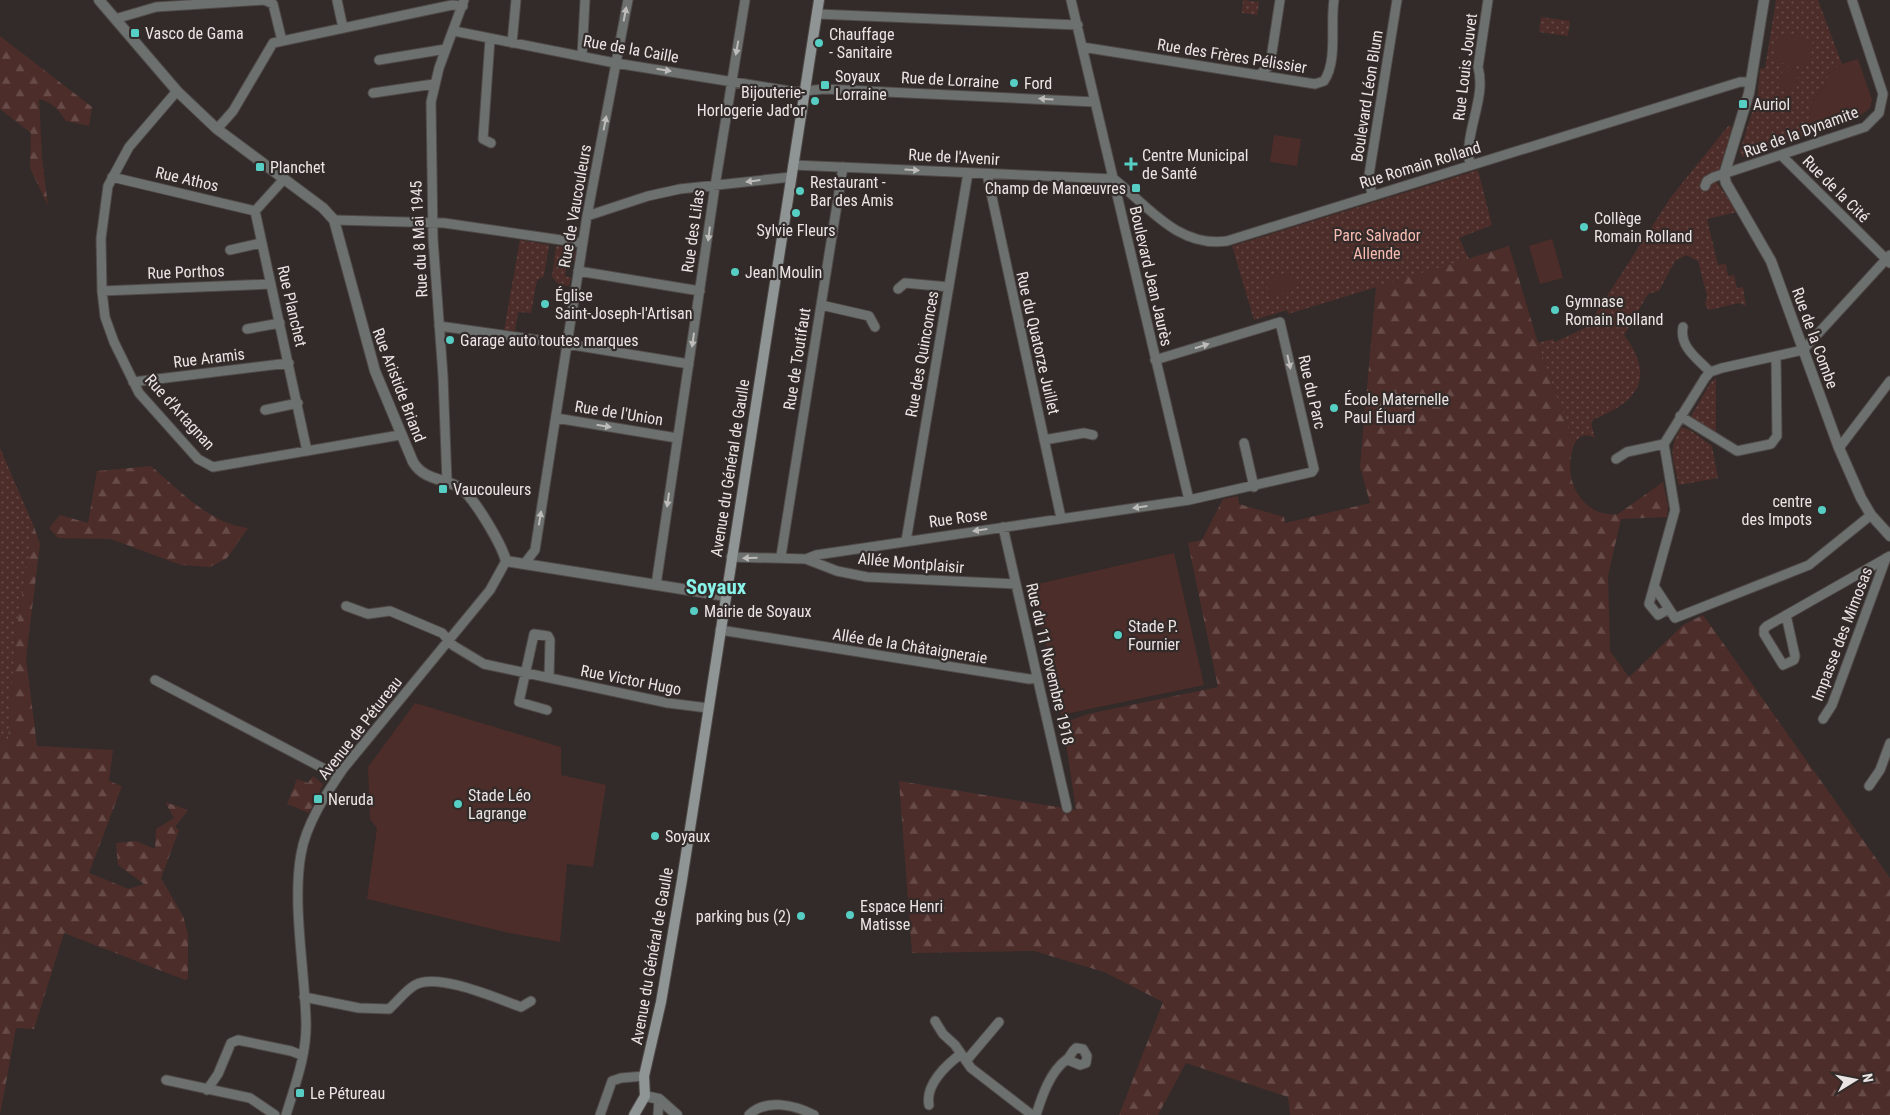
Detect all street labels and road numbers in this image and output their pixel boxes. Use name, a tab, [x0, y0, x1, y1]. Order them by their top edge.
street label: Rue Louis Jouvet	[1449, 12, 1481, 122]
street label: Boulevard Léon Blum	[1347, 29, 1387, 163]
street label: Rue de la Caille	[582, 31, 680, 67]
street label: Rue des Frères Pélissier	[1156, 35, 1308, 77]
street label: Rue de Lorraine	[900, 68, 1000, 92]
street label: Rue de la Dynamite	[1741, 102, 1861, 162]
street label: Rue Romain Rolland	[1357, 138, 1483, 192]
street label: Rue de Vaucouleurs	[555, 143, 595, 269]
street label: Rue de l'Avenir	[908, 145, 1000, 169]
street label: Rue de la Cité	[1799, 152, 1873, 226]
street label: Rue Athos	[154, 163, 220, 195]
street label: Rue du 8 Mai 1945	[406, 180, 432, 298]
street label: Rue des Lilas	[678, 188, 708, 274]
street label: Boulevard Jean Jaurès	[1126, 204, 1176, 348]
street label: Rue Porthos	[147, 261, 225, 283]
street label: Rue Planchet	[273, 264, 311, 349]
street label: Rue du Quatorze Juillet	[1012, 270, 1064, 417]
street label: Rue de la Combe	[1788, 285, 1842, 391]
street label: Rue des Quinconces	[902, 289, 942, 419]
street label: Rue de Toutifaut	[780, 306, 814, 411]
street label: Rue Aristide Briand	[369, 325, 429, 445]
street label: Rue Aramis	[172, 344, 246, 372]
street label: Rue du Parc	[1294, 353, 1330, 431]
street label: Rue d'Artagnan	[141, 370, 219, 454]
street label: Avenue du Général de Gaulle	[707, 378, 753, 558]
street label: Rue de l'Union	[573, 397, 665, 429]
street label: Rue Rose	[928, 505, 988, 531]
street label: Allée Montplaisir	[857, 549, 965, 577]
street label: Impasse des Mimosas	[1808, 564, 1876, 704]
street label: Rue du 11 Novembre 1918	[1022, 581, 1078, 747]
street label: Allée de la Châtaigneraie	[831, 624, 989, 668]
street label: Rue Victor Hugo	[579, 661, 683, 699]
street label: Avenue de Pétureau	[314, 673, 406, 783]
street label: Avenue du Général de Gaulle	[627, 866, 677, 1046]

